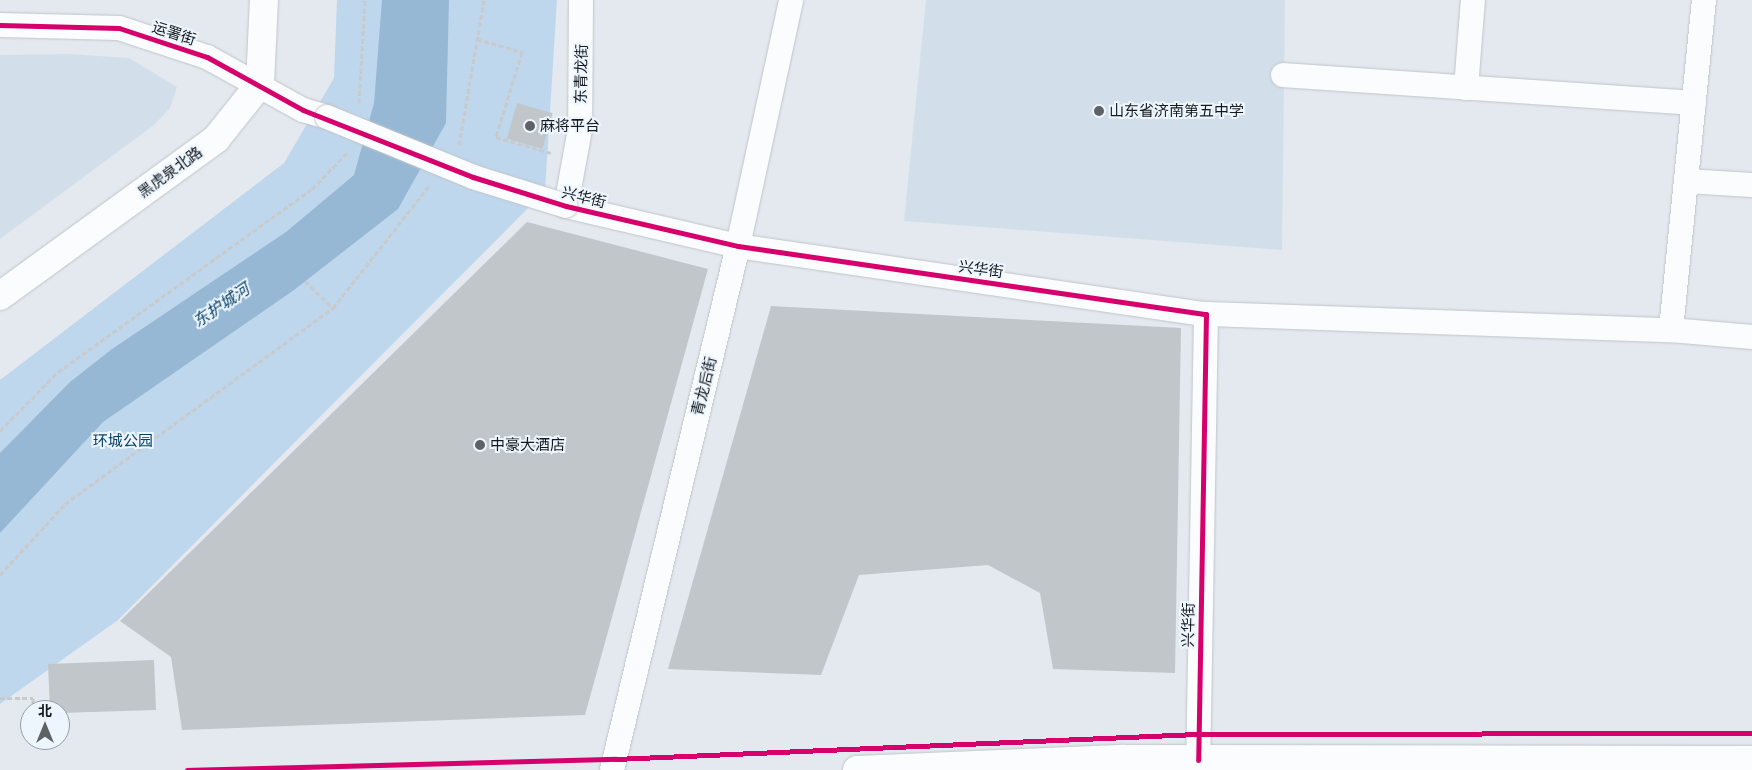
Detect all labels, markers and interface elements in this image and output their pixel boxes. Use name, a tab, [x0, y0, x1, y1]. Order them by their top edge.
street label: 运署街	[150, 17, 198, 49]
street label: 东青龙街	[571, 44, 591, 104]
place label: 山东省济南第五中学	[1109, 102, 1244, 120]
marker: 山东省济南第五中学	[1093, 105, 1105, 117]
place label: 麻将平台	[540, 117, 600, 135]
marker: 麻将平台	[524, 120, 536, 132]
street label: 黑虎泉北路	[134, 143, 206, 201]
street label: 兴华街	[560, 183, 608, 211]
street label: 兴华街	[957, 257, 1005, 281]
water label: 东护城河	[189, 279, 253, 331]
street label: 青龙后街	[688, 355, 720, 417]
park label: 环城公园	[93, 432, 153, 450]
place label: 中豪大酒店	[490, 436, 565, 454]
marker: 中豪大酒店	[474, 439, 486, 451]
street label: 兴华街	[1179, 602, 1197, 648]
north arrow	[20, 700, 70, 750]
text: 北	[38, 701, 52, 720]

